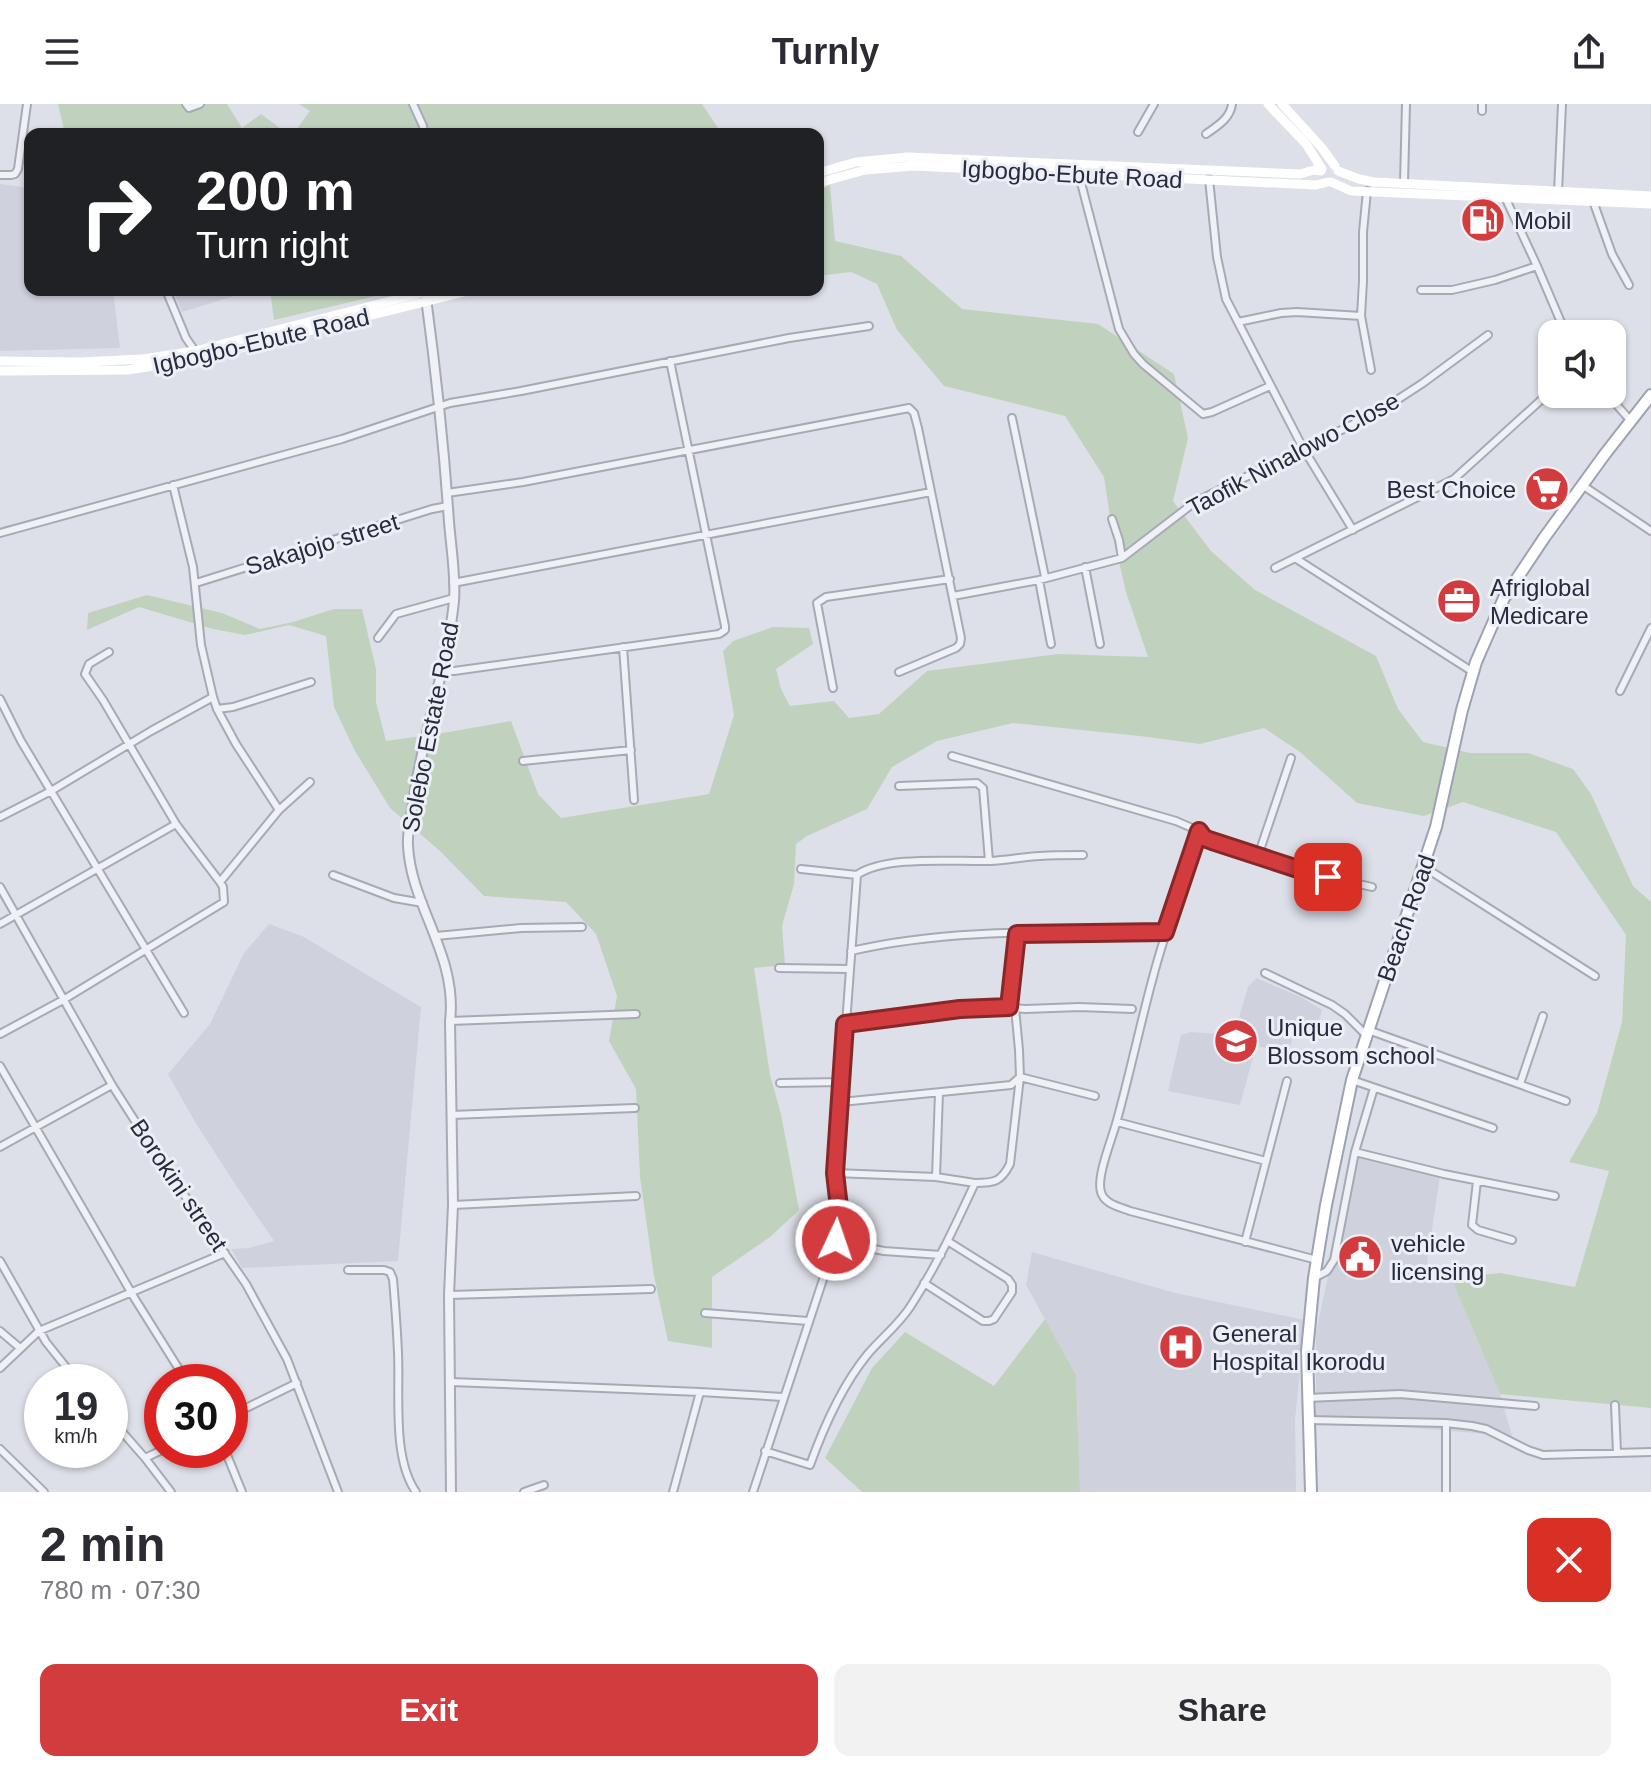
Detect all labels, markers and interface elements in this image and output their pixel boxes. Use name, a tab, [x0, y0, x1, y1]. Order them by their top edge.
icon: menu	[40, 30, 84, 74]
icon: share	[1567, 30, 1611, 74]
text: Turnly	[772, 31, 879, 72]
street label: Igbogbo-Ebute Road	[961, 155, 1183, 193]
text: 200 m	[196, 159, 355, 222]
icon: right	[64, 160, 168, 264]
fuel station icon: Mobil	[1459, 196, 1507, 244]
place label: Mobil	[1514, 207, 1571, 234]
text: Turn right	[196, 225, 349, 266]
street label: Igbogbo-Ebute Road	[150, 303, 372, 379]
map controls	[1538, 320, 1626, 408]
button: sound	[1538, 320, 1626, 408]
street label: Taofik Ninalowo Close	[1182, 387, 1404, 521]
supermarket icon: Best Choice	[1523, 465, 1571, 513]
place label: Best Choice	[1387, 476, 1516, 503]
street label: Sakajojo street	[242, 508, 402, 580]
place label: Afriglobal Medicare	[1490, 574, 1590, 629]
office icon: Afriglobal Medicare	[1435, 577, 1483, 625]
street label: Solebo Estate Road	[396, 620, 464, 834]
pin	[1294, 843, 1362, 911]
street label: Beach Road	[1372, 851, 1440, 985]
icon: arrive	[1306, 855, 1350, 899]
place label: Unique Blossom school	[1267, 1014, 1435, 1069]
school or university icon: Unique Blossom school	[1212, 1017, 1260, 1065]
street label: Borokini street	[125, 1114, 233, 1256]
position arrow	[794, 1198, 878, 1282]
place label: vehicle licensing	[1391, 1230, 1484, 1285]
public building icon: vehicle licensing	[1336, 1233, 1384, 1281]
place label: General Hospital Ikorodu	[1212, 1320, 1385, 1375]
hospital icon: General Hospital Ikorodu	[1157, 1323, 1205, 1371]
speed limit sign: 30	[144, 1364, 248, 1468]
text: 19	[54, 1384, 98, 1428]
text: km/h	[54, 1425, 98, 1447]
text: 2 min	[40, 1518, 165, 1571]
button: close	[1527, 1518, 1611, 1602]
text: 780 m · 07:30	[40, 1575, 200, 1605]
button: Exit	[40, 1664, 818, 1756]
button: Share	[834, 1664, 1611, 1756]

